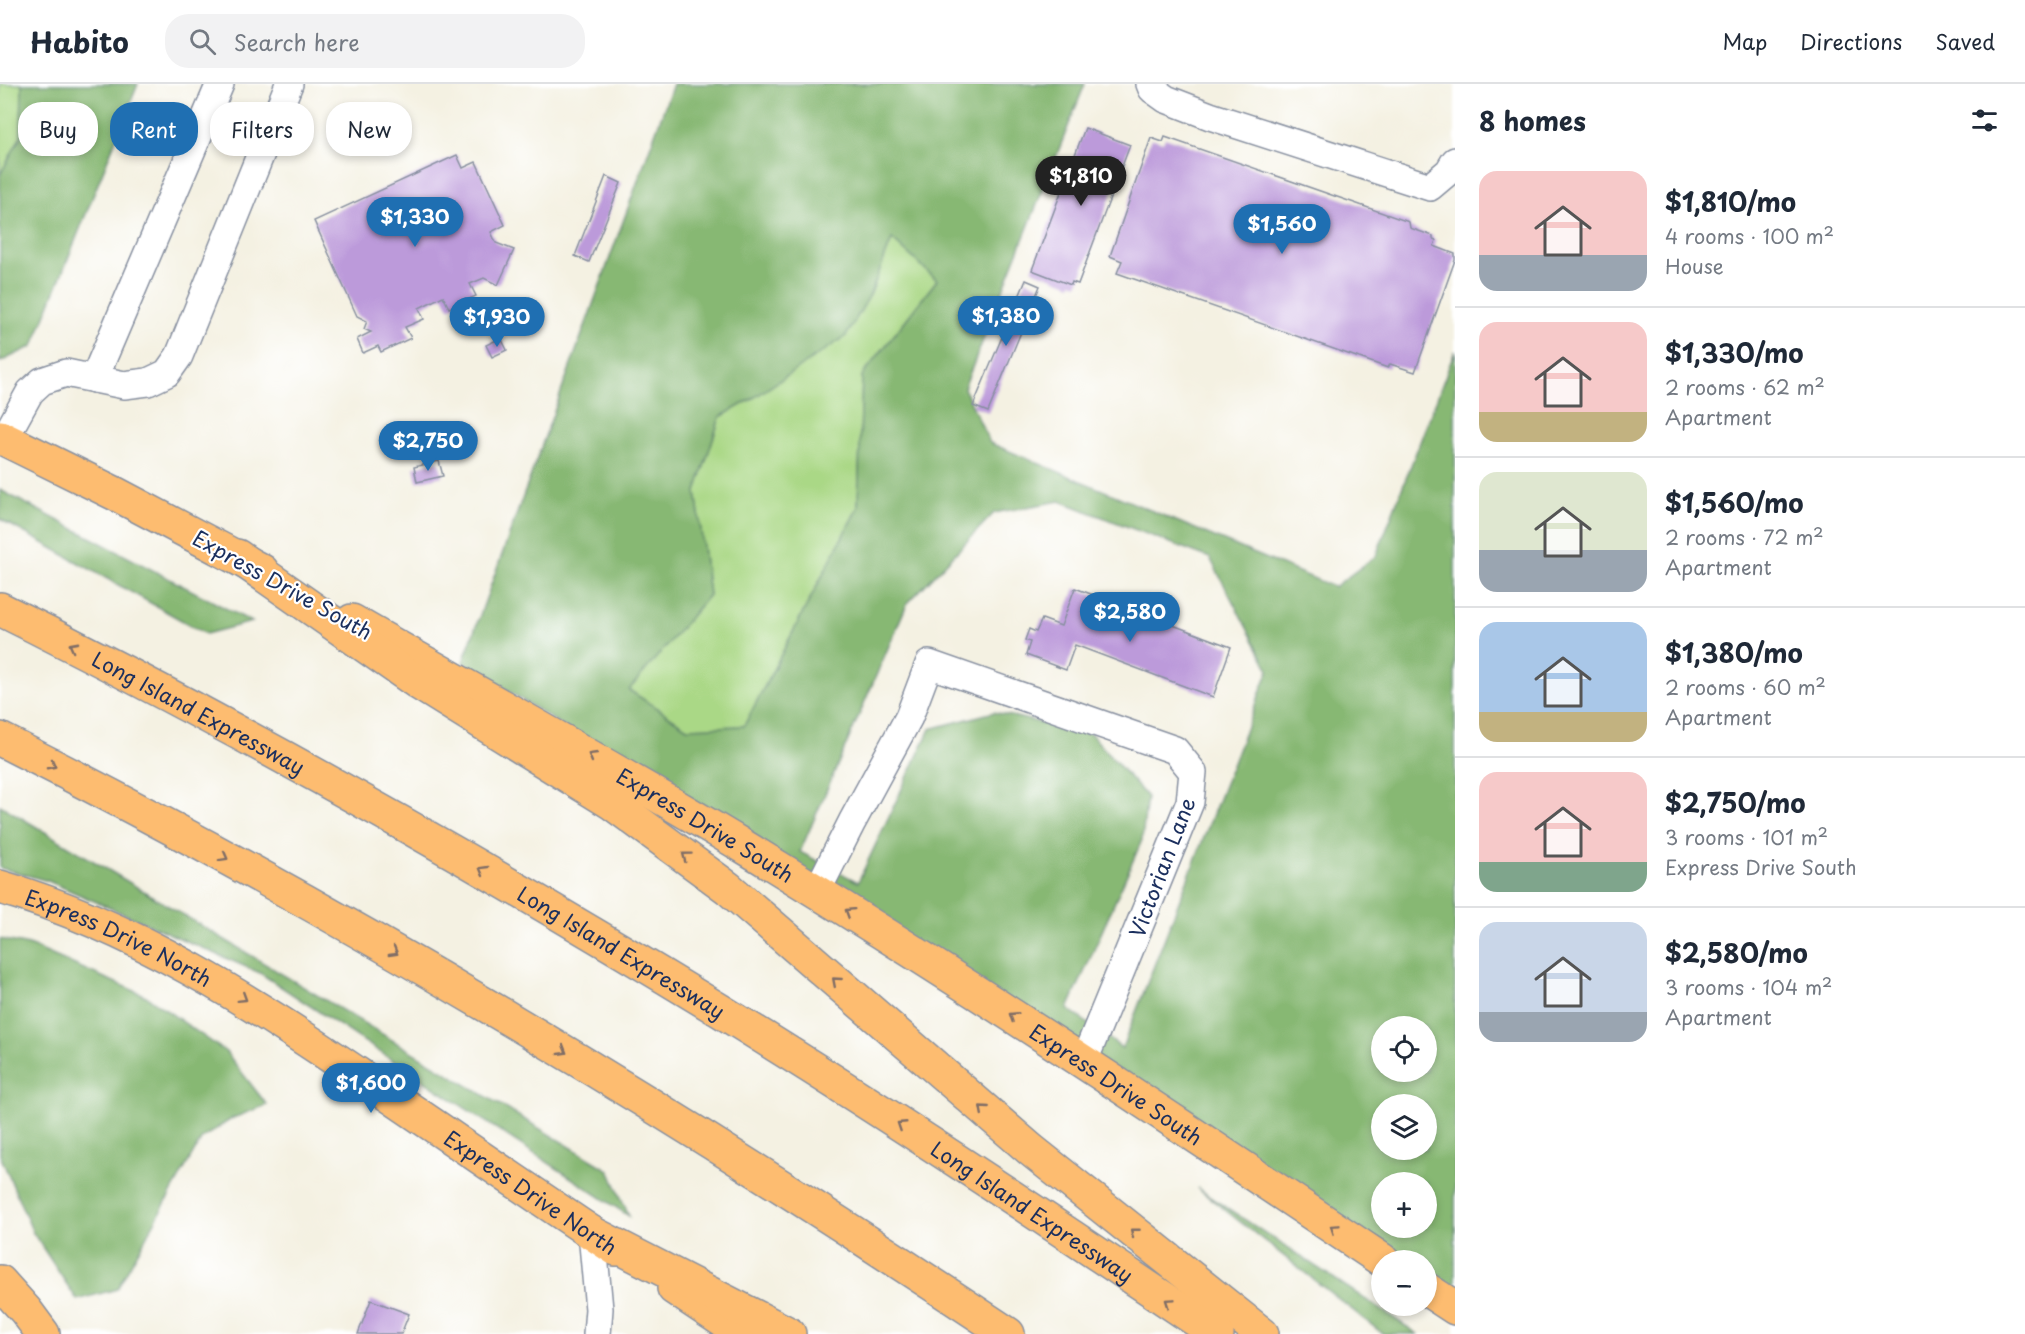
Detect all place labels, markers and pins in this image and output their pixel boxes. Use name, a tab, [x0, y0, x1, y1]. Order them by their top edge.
pin: $1,810	[1032, 156, 1130, 207]
pin: $1,330	[366, 197, 464, 248]
pin: $1,560	[1233, 204, 1331, 255]
pin: $1,380	[957, 296, 1055, 347]
pin: $1,930	[448, 297, 546, 348]
pin: $2,750	[379, 421, 477, 472]
pin: $2,580	[1081, 592, 1179, 643]
pin: $1,600	[322, 1063, 420, 1114]

